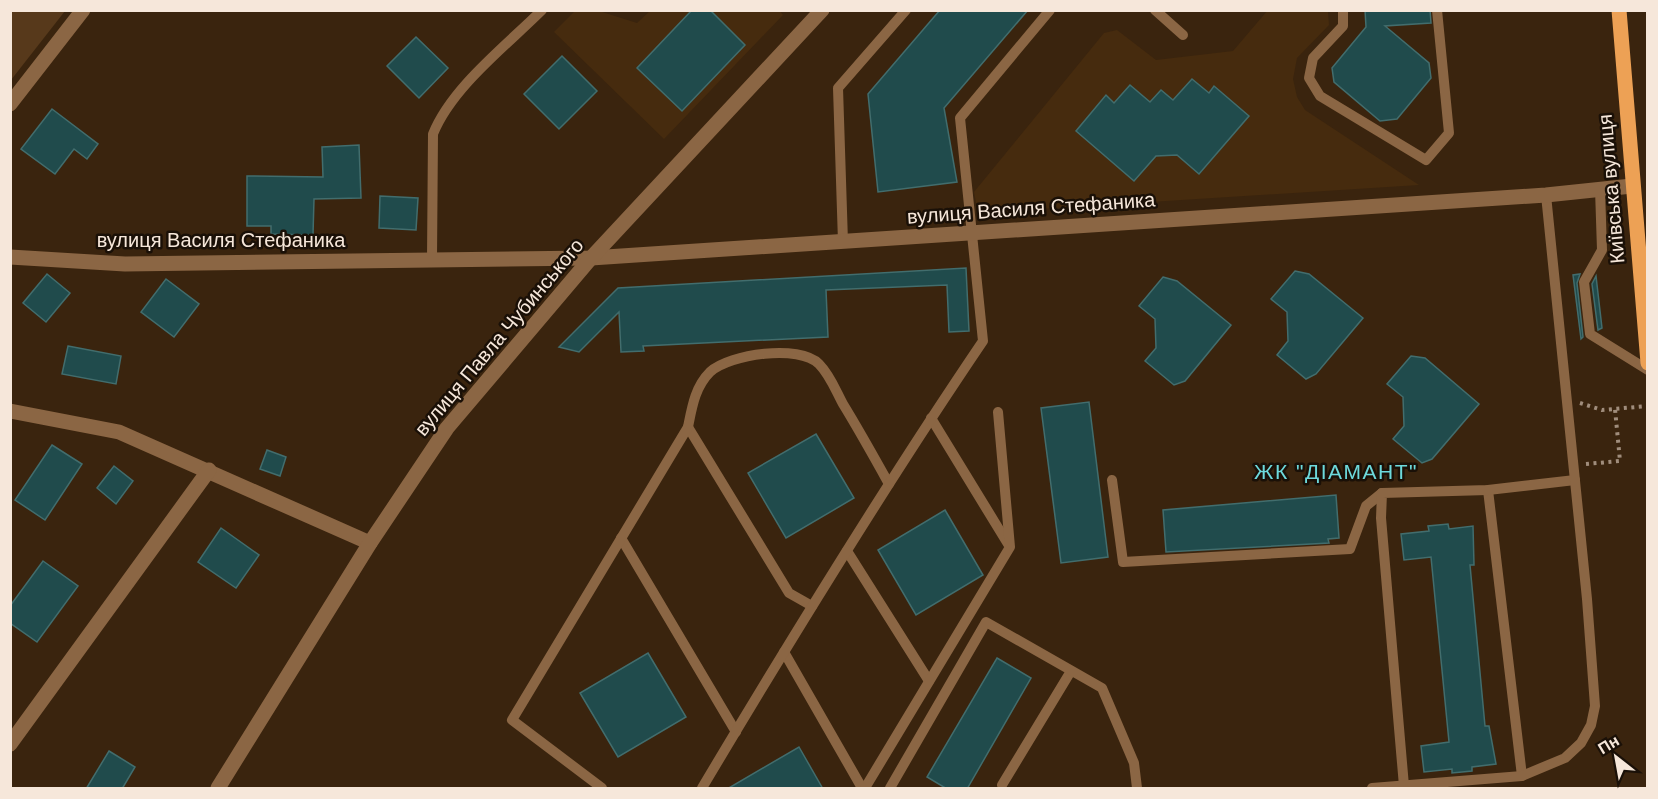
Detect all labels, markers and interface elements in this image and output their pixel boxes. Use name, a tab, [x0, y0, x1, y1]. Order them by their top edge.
street label: Київська вулиця	[1594, 113, 1628, 265]
street label: вулиця Василя Стефаника	[906, 188, 1157, 228]
street label: вулиця Василя Стефаника	[97, 229, 346, 251]
street label: вулиця Павла Чубинського	[410, 234, 588, 440]
district label: ЖК "ДІАМАНТ"	[1254, 460, 1418, 483]
north arrow	[1586, 727, 1646, 787]
text: Пн	[1595, 732, 1622, 757]

